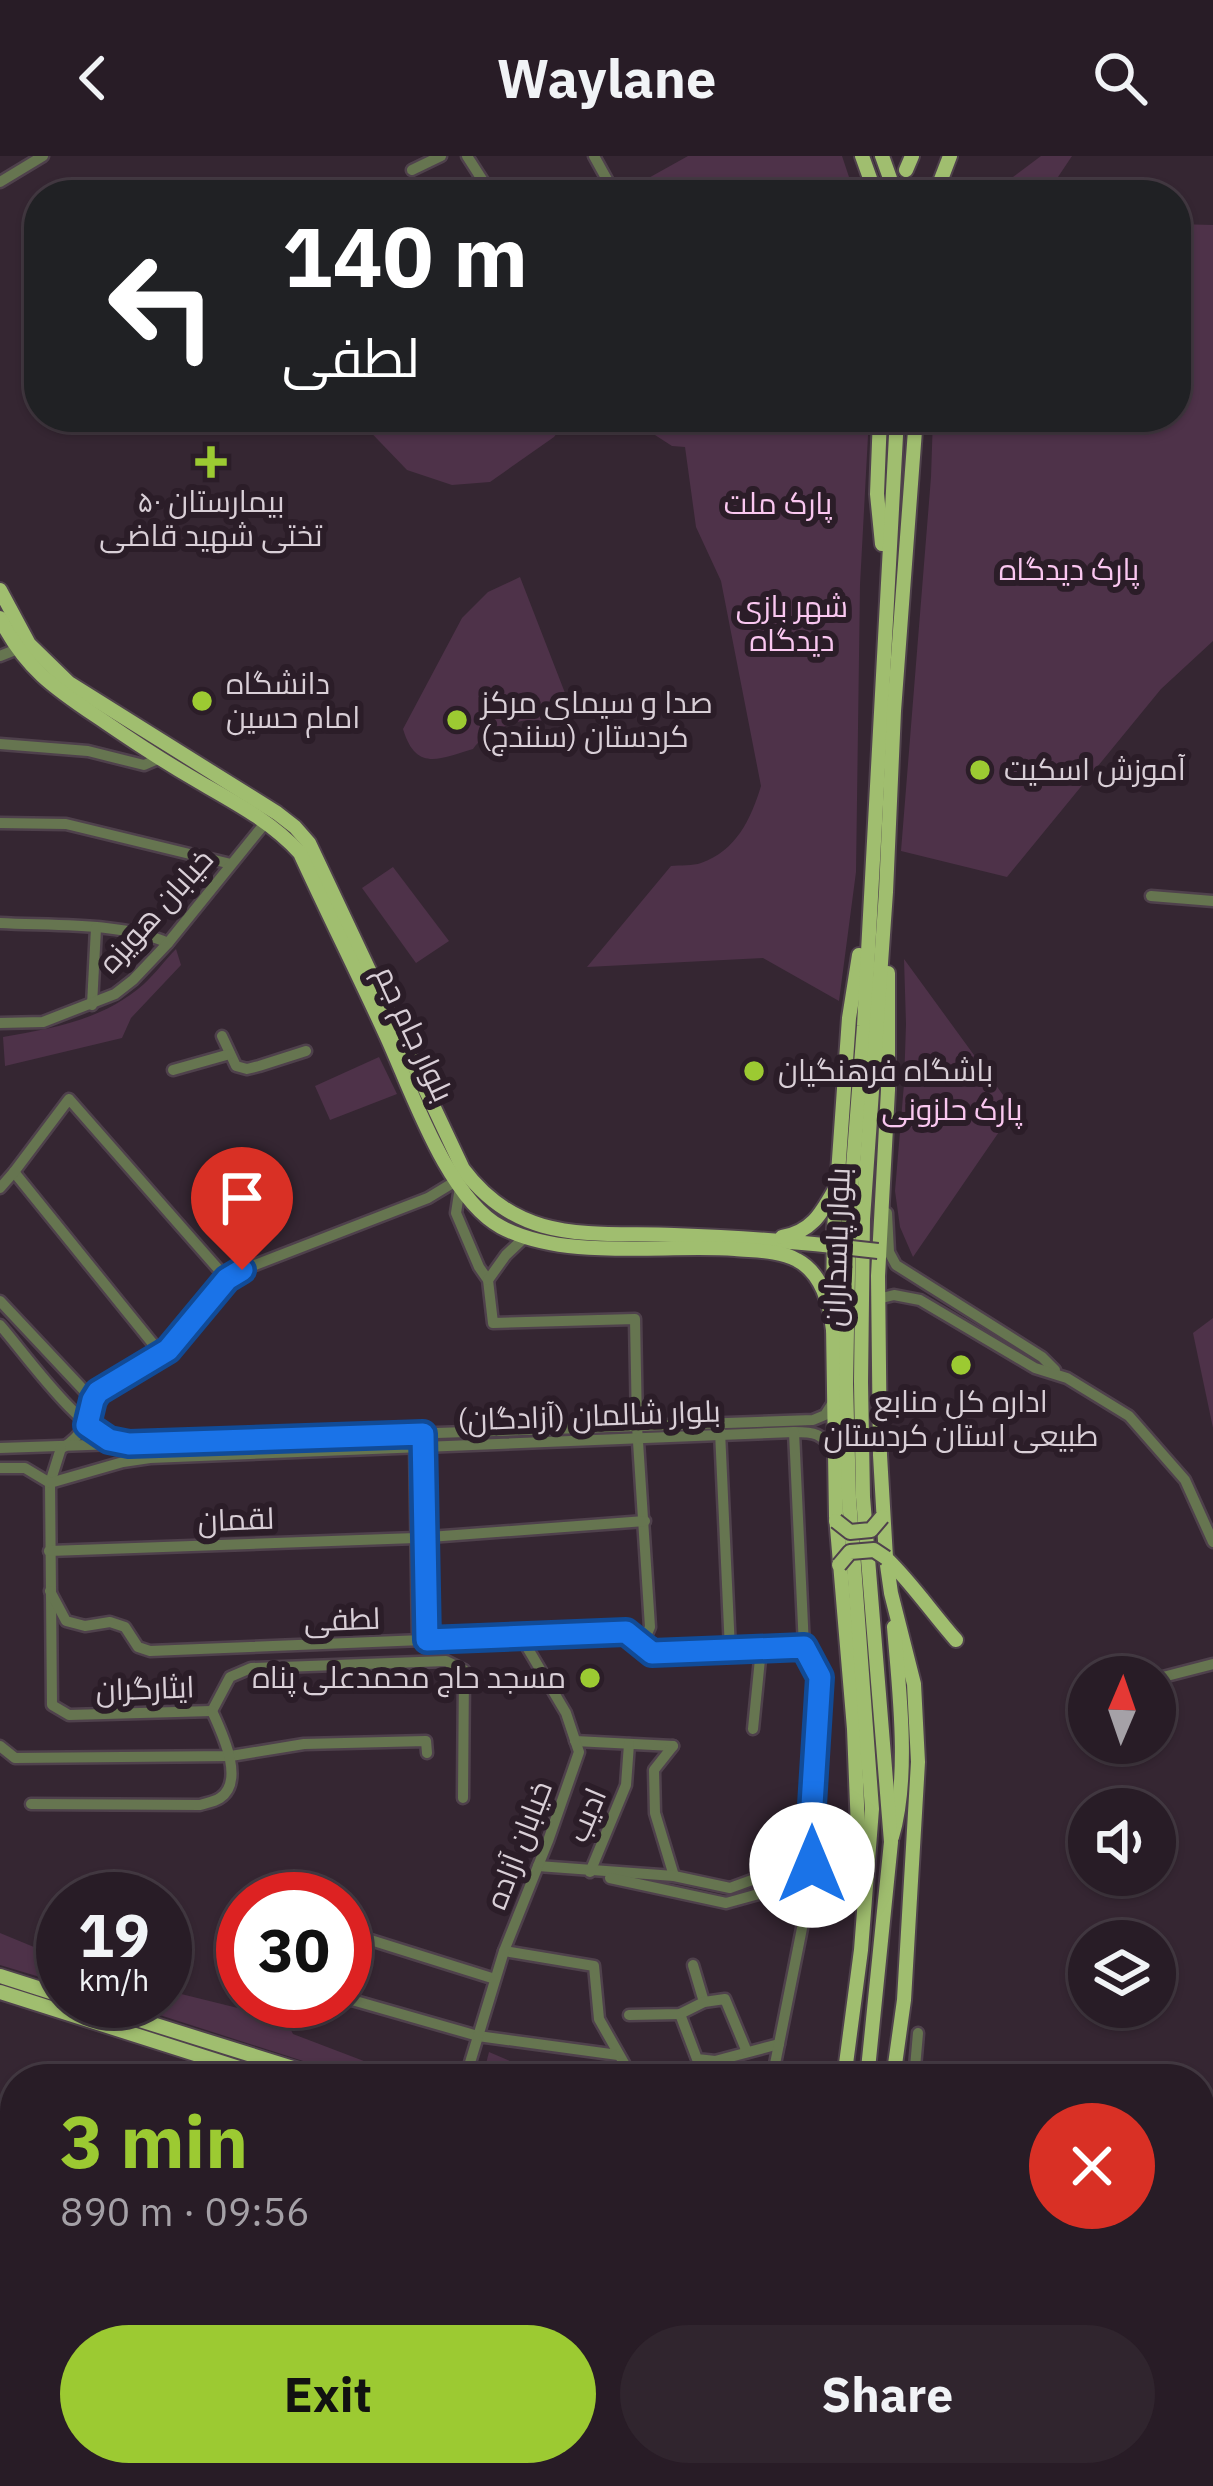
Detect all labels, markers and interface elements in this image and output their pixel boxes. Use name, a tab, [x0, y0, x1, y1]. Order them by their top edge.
text: Waylane	[497, 43, 716, 113]
icon: back	[60, 45, 126, 111]
icon: search	[1087, 45, 1153, 111]
text: 140 m	[282, 201, 528, 310]
icon: left	[84, 228, 240, 384]
text: لطفی	[282, 322, 420, 392]
marker: بیمارستان ۵۰ تختی شهید قاضی	[195, 446, 227, 478]
place label: بیمارستان ۵۰ تختی شهید قاضی	[99, 481, 323, 554]
park label: پارک ملت	[724, 483, 832, 523]
park label: پارک دیدگاه	[999, 549, 1139, 589]
park label: شهر بازی دیدگاه	[736, 586, 848, 659]
place label: دانشگاه امام حسین	[226, 663, 360, 738]
place label: صدا و سیمای مرکز کردستان (سنندج)	[479, 682, 713, 757]
marker: دانشگاه امام حسین	[189, 688, 215, 714]
marker: صدا و سیمای مرکز کردستان (سنندج)	[444, 707, 470, 733]
place label: آموزش اسکیت	[1004, 749, 1186, 788]
marker: آموزش اسکیت	[967, 757, 993, 783]
street label: خیابان هویزه	[89, 840, 221, 980]
street label: بلوار جام جم	[365, 959, 464, 1108]
place label: باشگاه فرهنگیان	[778, 1050, 993, 1089]
marker: باشگاه فرهنگیان	[741, 1058, 767, 1084]
park label: پارک حلزونی	[881, 1089, 1023, 1129]
pin	[191, 1147, 293, 1270]
icon: arrive	[209, 1165, 275, 1231]
street label: بلوار پاسداران	[813, 1167, 859, 1327]
marker: اداره کل منابع طبیعی استان کردستان	[948, 1352, 974, 1378]
place label: اداره کل منابع طبیعی استان کردستان	[824, 1381, 1098, 1454]
street label: بلوار شالمان (آزادگان)	[457, 1390, 721, 1439]
street label: لقمان	[197, 1498, 275, 1539]
street label: لطفی	[303, 1598, 381, 1639]
north arrow	[1068, 1656, 1176, 1764]
map controls	[1068, 1656, 1176, 2028]
place label: مسجد حاج محمدعلی پناه	[252, 1657, 566, 1698]
marker: مسجد حاج محمدعلی پناه	[577, 1665, 603, 1691]
street label: ایثارگران	[95, 1666, 195, 1709]
street label: خیابان آزاده	[475, 1775, 560, 1914]
street label: ادیب	[557, 1781, 614, 1847]
button: sound	[1068, 1788, 1176, 1896]
position arrow	[749, 1802, 875, 1928]
speed limit sign: 30	[216, 1872, 372, 2028]
text: 19	[78, 1895, 150, 1974]
button: layers	[1068, 1920, 1176, 2028]
text: km/h	[79, 1960, 149, 1999]
text: 3 min	[60, 2094, 248, 2188]
button: close	[1029, 2103, 1155, 2229]
text: 890 m · 09:56	[60, 2186, 310, 2237]
button: Exit	[60, 2325, 596, 2463]
button: Share	[620, 2325, 1155, 2463]

